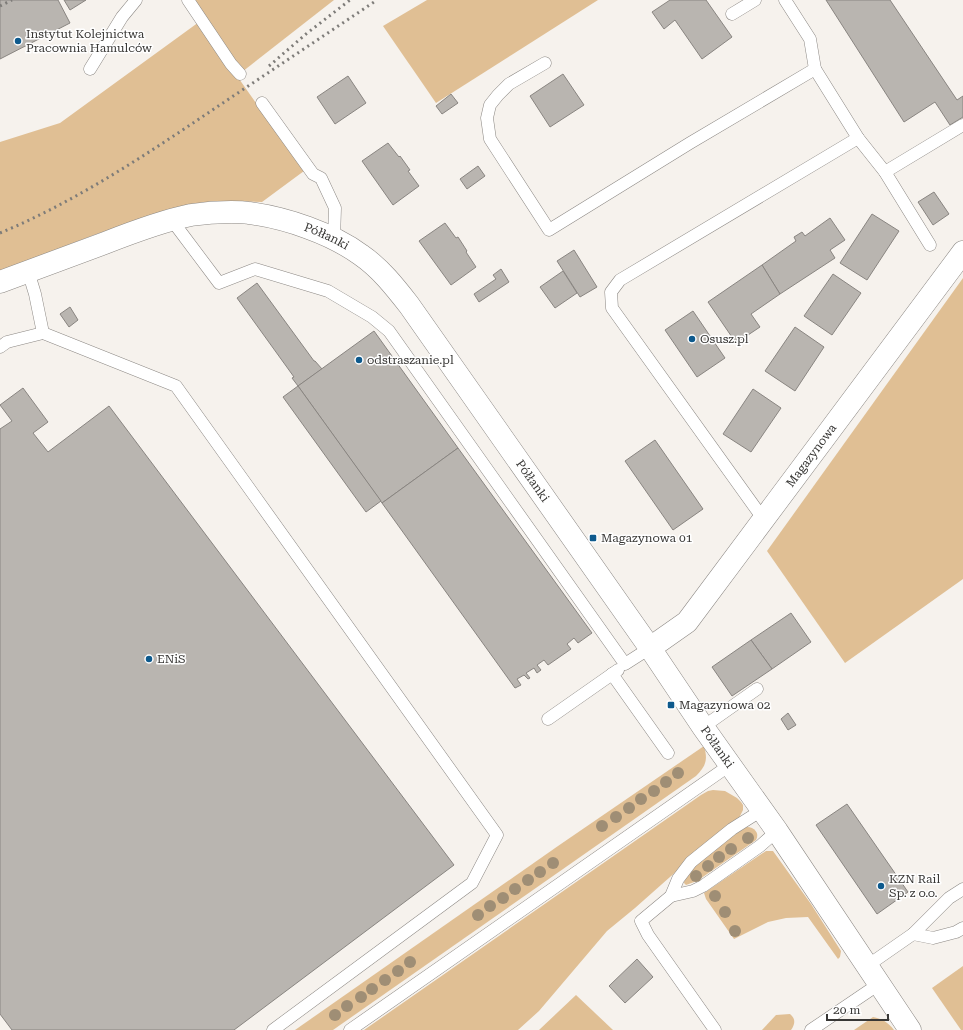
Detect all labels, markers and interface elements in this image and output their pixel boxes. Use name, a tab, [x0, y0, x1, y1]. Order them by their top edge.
place label: Instytut Kolejnictwa Pracownia Hamulców	[26, 27, 152, 55]
marker: Instytut Kolejnictwa Pracownia Hamulców	[13, 36, 23, 46]
street label: Półłanki	[302, 220, 352, 253]
place label: Osusz.pl	[700, 332, 749, 346]
marker: Osusz.pl	[687, 334, 697, 344]
place label: odstraszanie.pl	[367, 353, 454, 367]
marker: odstraszanie.pl	[354, 355, 364, 365]
street label: Magazynowa	[783, 421, 840, 490]
street label: Półłanki	[513, 457, 552, 505]
place label: Magazynowa 01	[601, 531, 693, 545]
marker: Magazynowa 01	[588, 533, 598, 543]
place label: ENiS	[157, 652, 186, 666]
marker: ENiS	[144, 654, 154, 664]
place label: Magazynowa 02	[679, 698, 771, 712]
marker: Magazynowa 02	[666, 700, 676, 710]
street label: Półłanki	[698, 723, 737, 771]
place label: KZN Rail Sp. z o.o.	[889, 872, 940, 900]
marker: KZN Rail Sp. z o.o.	[876, 881, 886, 891]
scale bar	[827, 996, 888, 1022]
text: 20 m	[833, 1003, 860, 1017]

